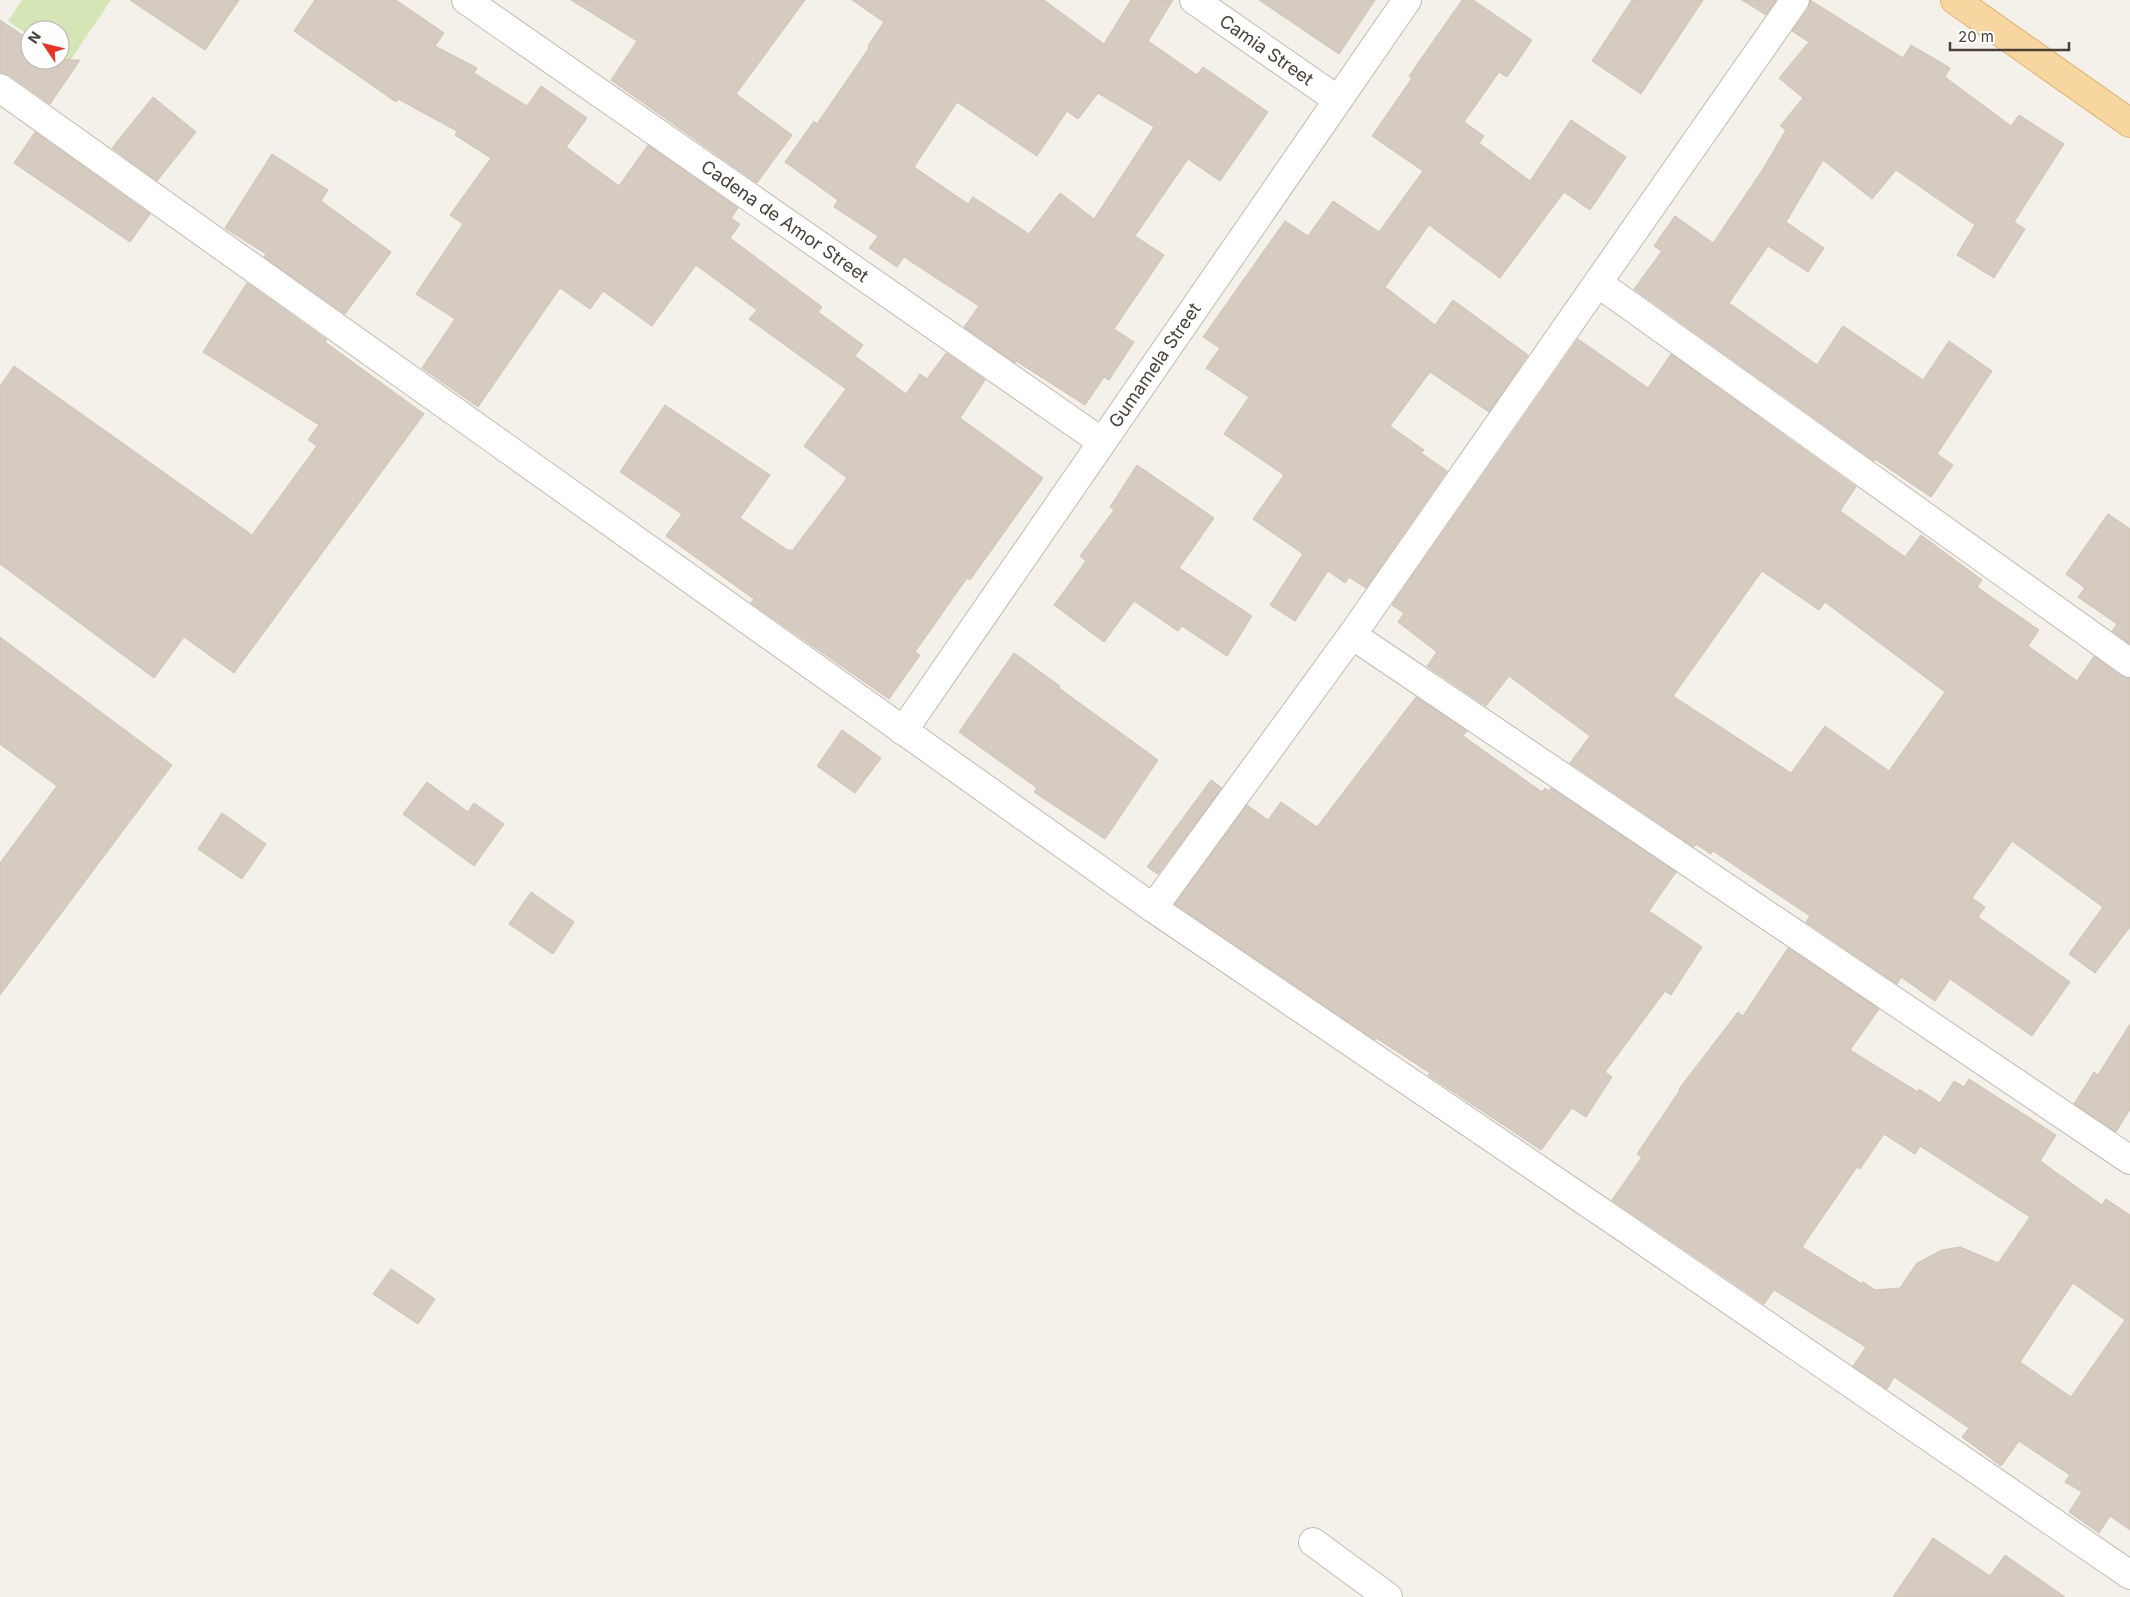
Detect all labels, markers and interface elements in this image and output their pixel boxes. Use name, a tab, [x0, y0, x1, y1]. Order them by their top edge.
street label: Camia Street	[1216, 10, 1318, 90]
north arrow	[20, 20, 70, 70]
scale bar	[1950, 20, 2069, 52]
text: 20 m	[1958, 27, 1994, 46]
text: N	[24, 28, 44, 47]
street label: Cadena de Amor Street	[697, 156, 873, 286]
street label: Gumamela Street	[1104, 299, 1205, 431]

